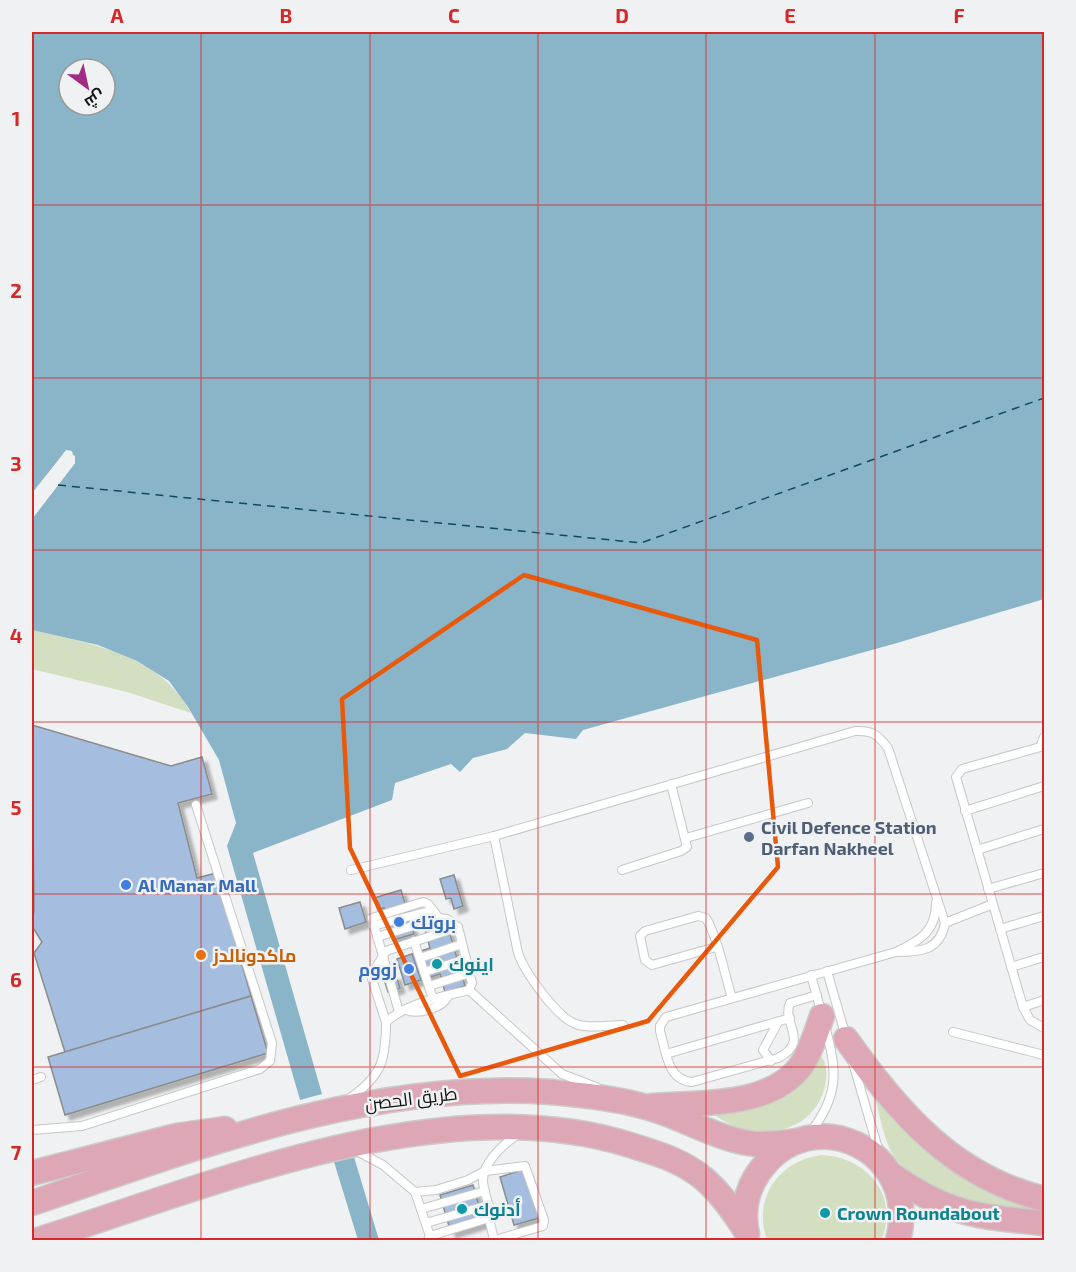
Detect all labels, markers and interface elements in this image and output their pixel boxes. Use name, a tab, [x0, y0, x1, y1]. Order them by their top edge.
text: A	[110, 3, 124, 27]
text: B	[280, 3, 292, 27]
text: C	[448, 3, 460, 27]
text: D	[615, 3, 629, 27]
text: E	[784, 3, 796, 27]
text: F	[953, 3, 965, 27]
north arrow	[57, 57, 117, 117]
text: ش	[81, 86, 109, 114]
text: 1	[12, 106, 20, 130]
text: 2	[10, 278, 22, 302]
text: 3	[10, 451, 22, 475]
text: 4	[10, 623, 23, 647]
text: 5	[10, 795, 22, 819]
place label: Civil Defence Station Darfan Nakheel	[761, 816, 937, 859]
marker: Civil Defence Station Darfan Nakheel	[742, 830, 756, 844]
place label: Al Manar Mall	[138, 874, 257, 896]
marker: Al Manar Mall	[119, 878, 133, 892]
place label: بروتك	[411, 911, 456, 934]
marker: بروتك	[392, 915, 406, 929]
place label: ماكدونالدز	[212, 944, 296, 967]
marker: ماكدونالدز	[194, 948, 208, 962]
place label: اينوك	[449, 953, 494, 976]
marker: اينوك	[430, 957, 444, 971]
place label: زووم	[358, 958, 397, 982]
marker: زووم	[402, 962, 416, 976]
text: 6	[10, 967, 22, 991]
street label: طريق الحصن	[363, 1081, 459, 1117]
text: 7	[11, 1140, 22, 1164]
place label: أدنوك	[474, 1197, 521, 1221]
marker: أدنوك	[455, 1202, 469, 1216]
place label: Crown Roundabout	[837, 1202, 1000, 1224]
marker: Crown Roundabout	[818, 1206, 832, 1220]

